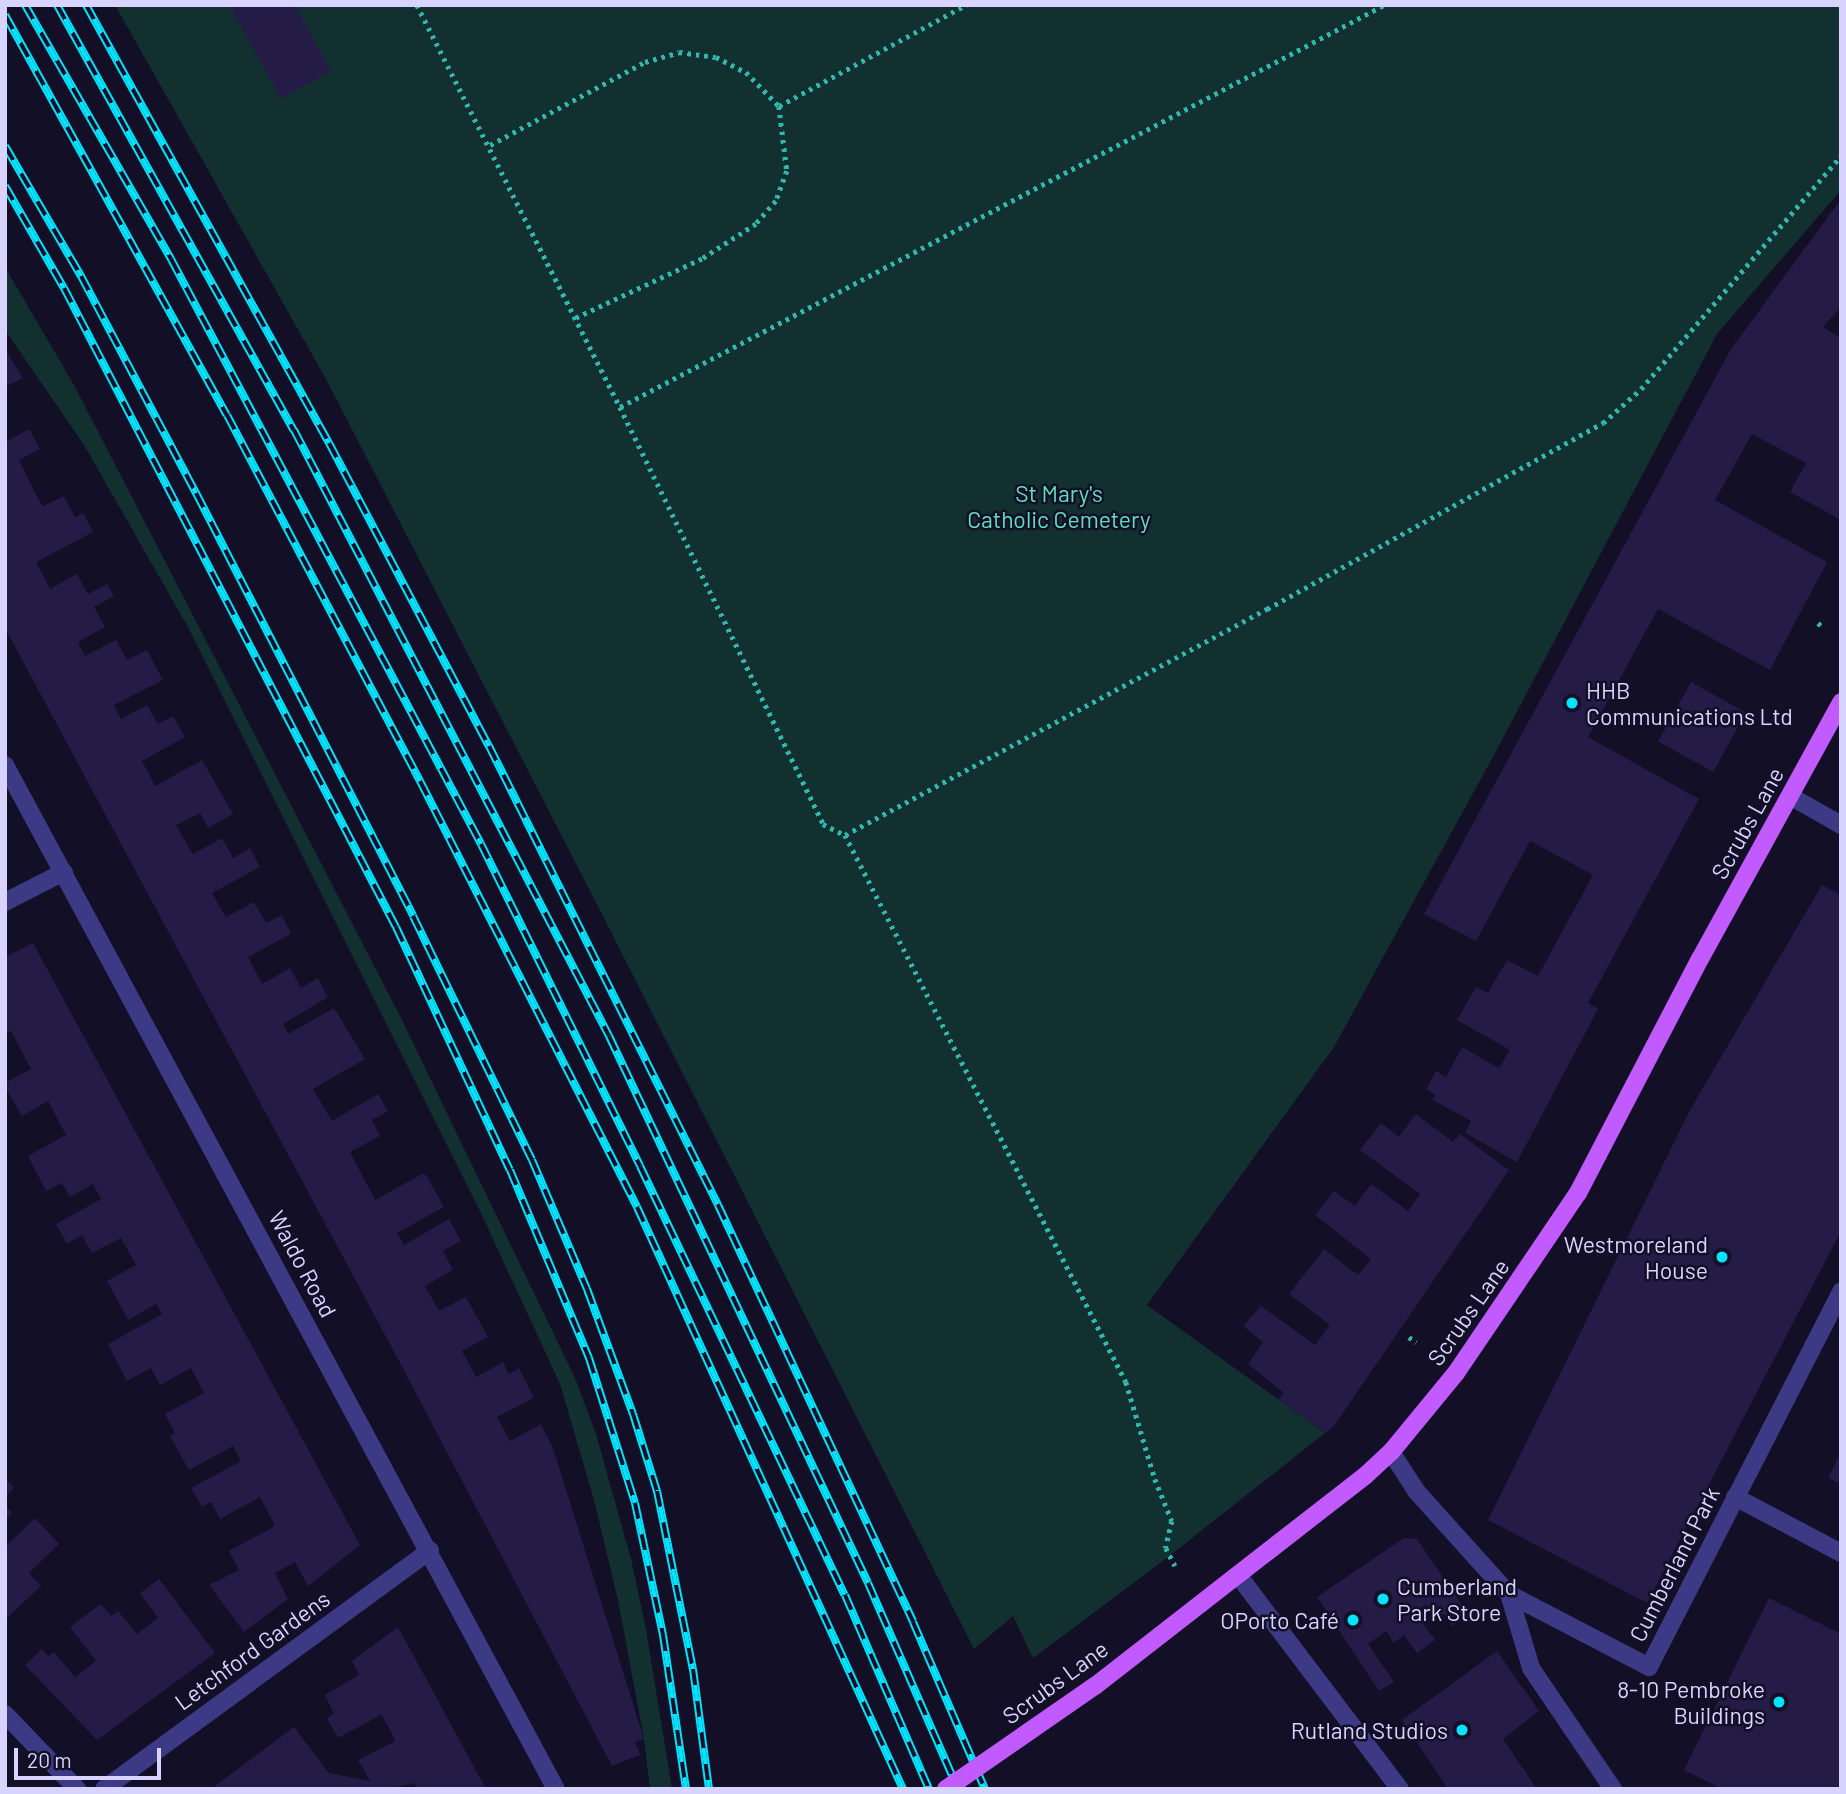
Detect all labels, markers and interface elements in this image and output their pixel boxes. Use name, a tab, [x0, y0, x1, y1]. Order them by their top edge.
park label: St Mary's Catholic Cemetery	[967, 479, 1151, 533]
place label: HHB Communications Ltd	[1586, 676, 1793, 730]
marker: HHB Communications Ltd	[1564, 695, 1580, 711]
street label: Scrubs Lane	[1705, 762, 1789, 884]
street label: Waldo Road	[263, 1206, 343, 1322]
place label: Westmoreland House	[1564, 1230, 1708, 1284]
marker: Westmoreland House	[1714, 1249, 1730, 1265]
street label: Scrubs Lane	[1421, 1253, 1515, 1371]
street label: Cumberland Park	[1623, 1482, 1725, 1646]
place label: Cumberland Park Store	[1397, 1572, 1517, 1626]
street label: Letchford Gardens	[169, 1585, 335, 1715]
marker: Cumberland Park Store	[1375, 1591, 1391, 1607]
place label: OPorto Café	[1220, 1606, 1339, 1634]
marker: OPorto Café	[1345, 1612, 1361, 1628]
street label: Scrubs Lane	[997, 1635, 1113, 1729]
place label: 8-10 Pembroke Buildings	[1617, 1675, 1765, 1729]
marker: 8-10 Pembroke Buildings	[1771, 1694, 1787, 1710]
place label: Rutland Studios	[1291, 1716, 1448, 1744]
marker: Rutland Studios	[1454, 1722, 1470, 1738]
scale bar	[18, 1734, 164, 1778]
text: 20 m	[27, 1747, 72, 1772]

